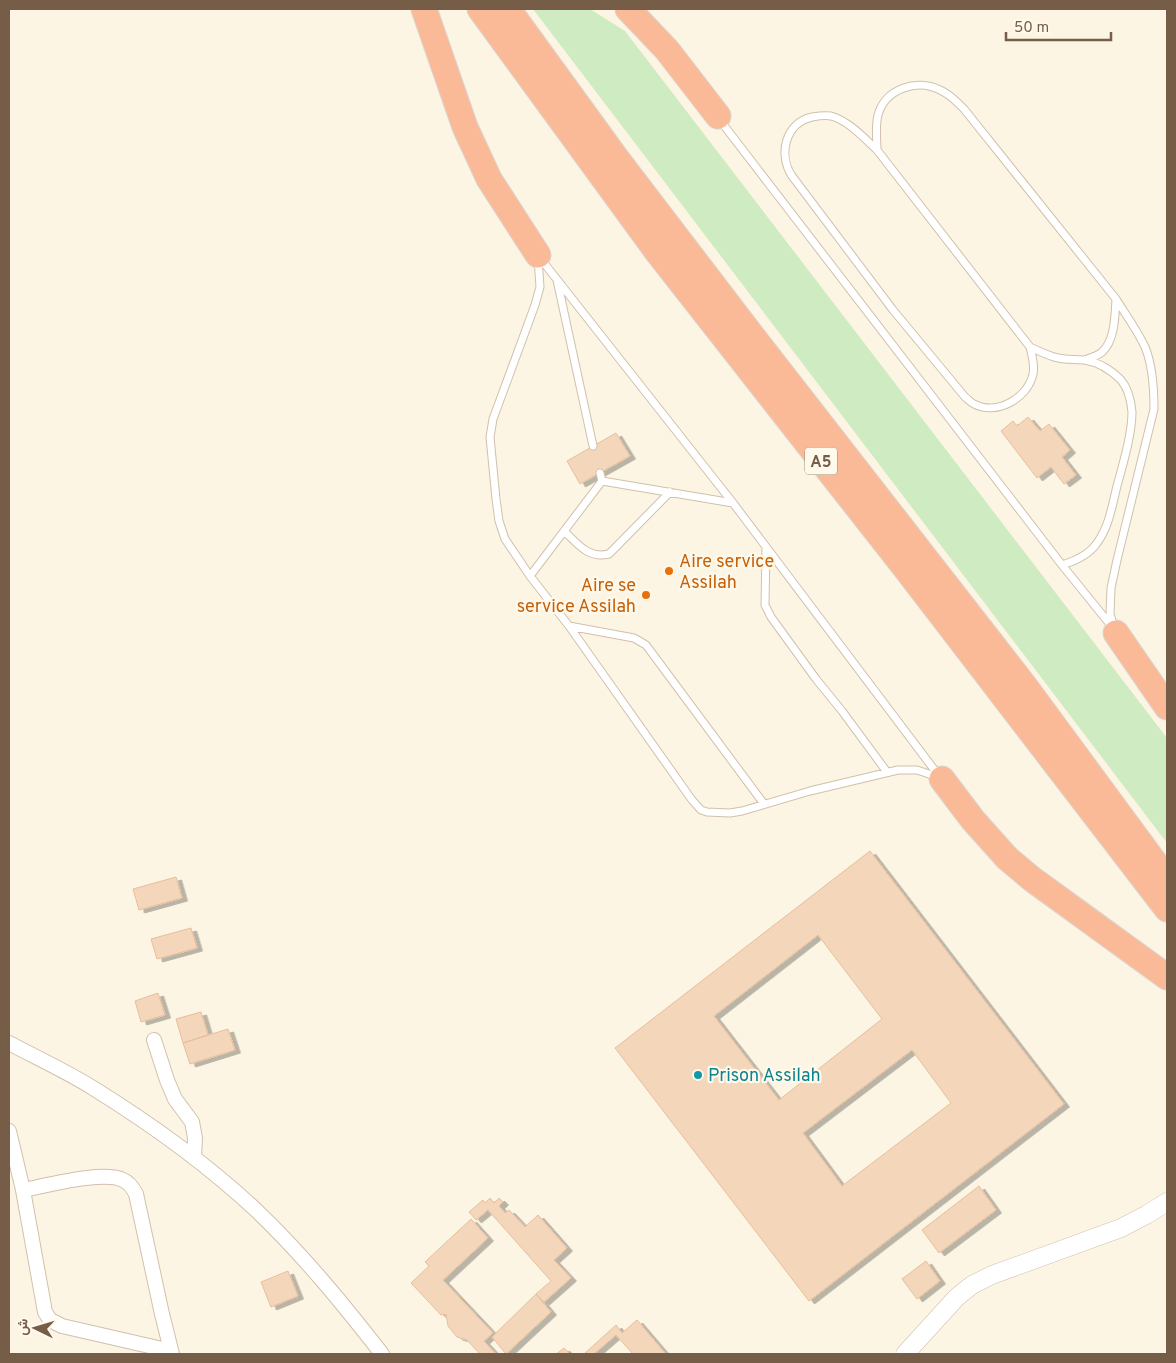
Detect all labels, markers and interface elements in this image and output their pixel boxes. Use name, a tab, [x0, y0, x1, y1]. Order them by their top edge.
scale bar	[1006, 10, 1111, 42]
text: 50 m	[1014, 19, 1049, 38]
road number: A5	[805, 448, 837, 474]
place label: Aire service Assilah	[679, 551, 774, 595]
marker: Aire service Assilah	[663, 565, 675, 577]
place label: Aire se service Assilah	[517, 575, 636, 619]
marker: Aire se service Assilah	[640, 589, 652, 601]
place label: Prison Assilah	[708, 1065, 821, 1088]
marker: Prison Assilah	[692, 1069, 704, 1081]
north arrow	[10, 1303, 60, 1353]
text: ش	[14, 1318, 33, 1336]

